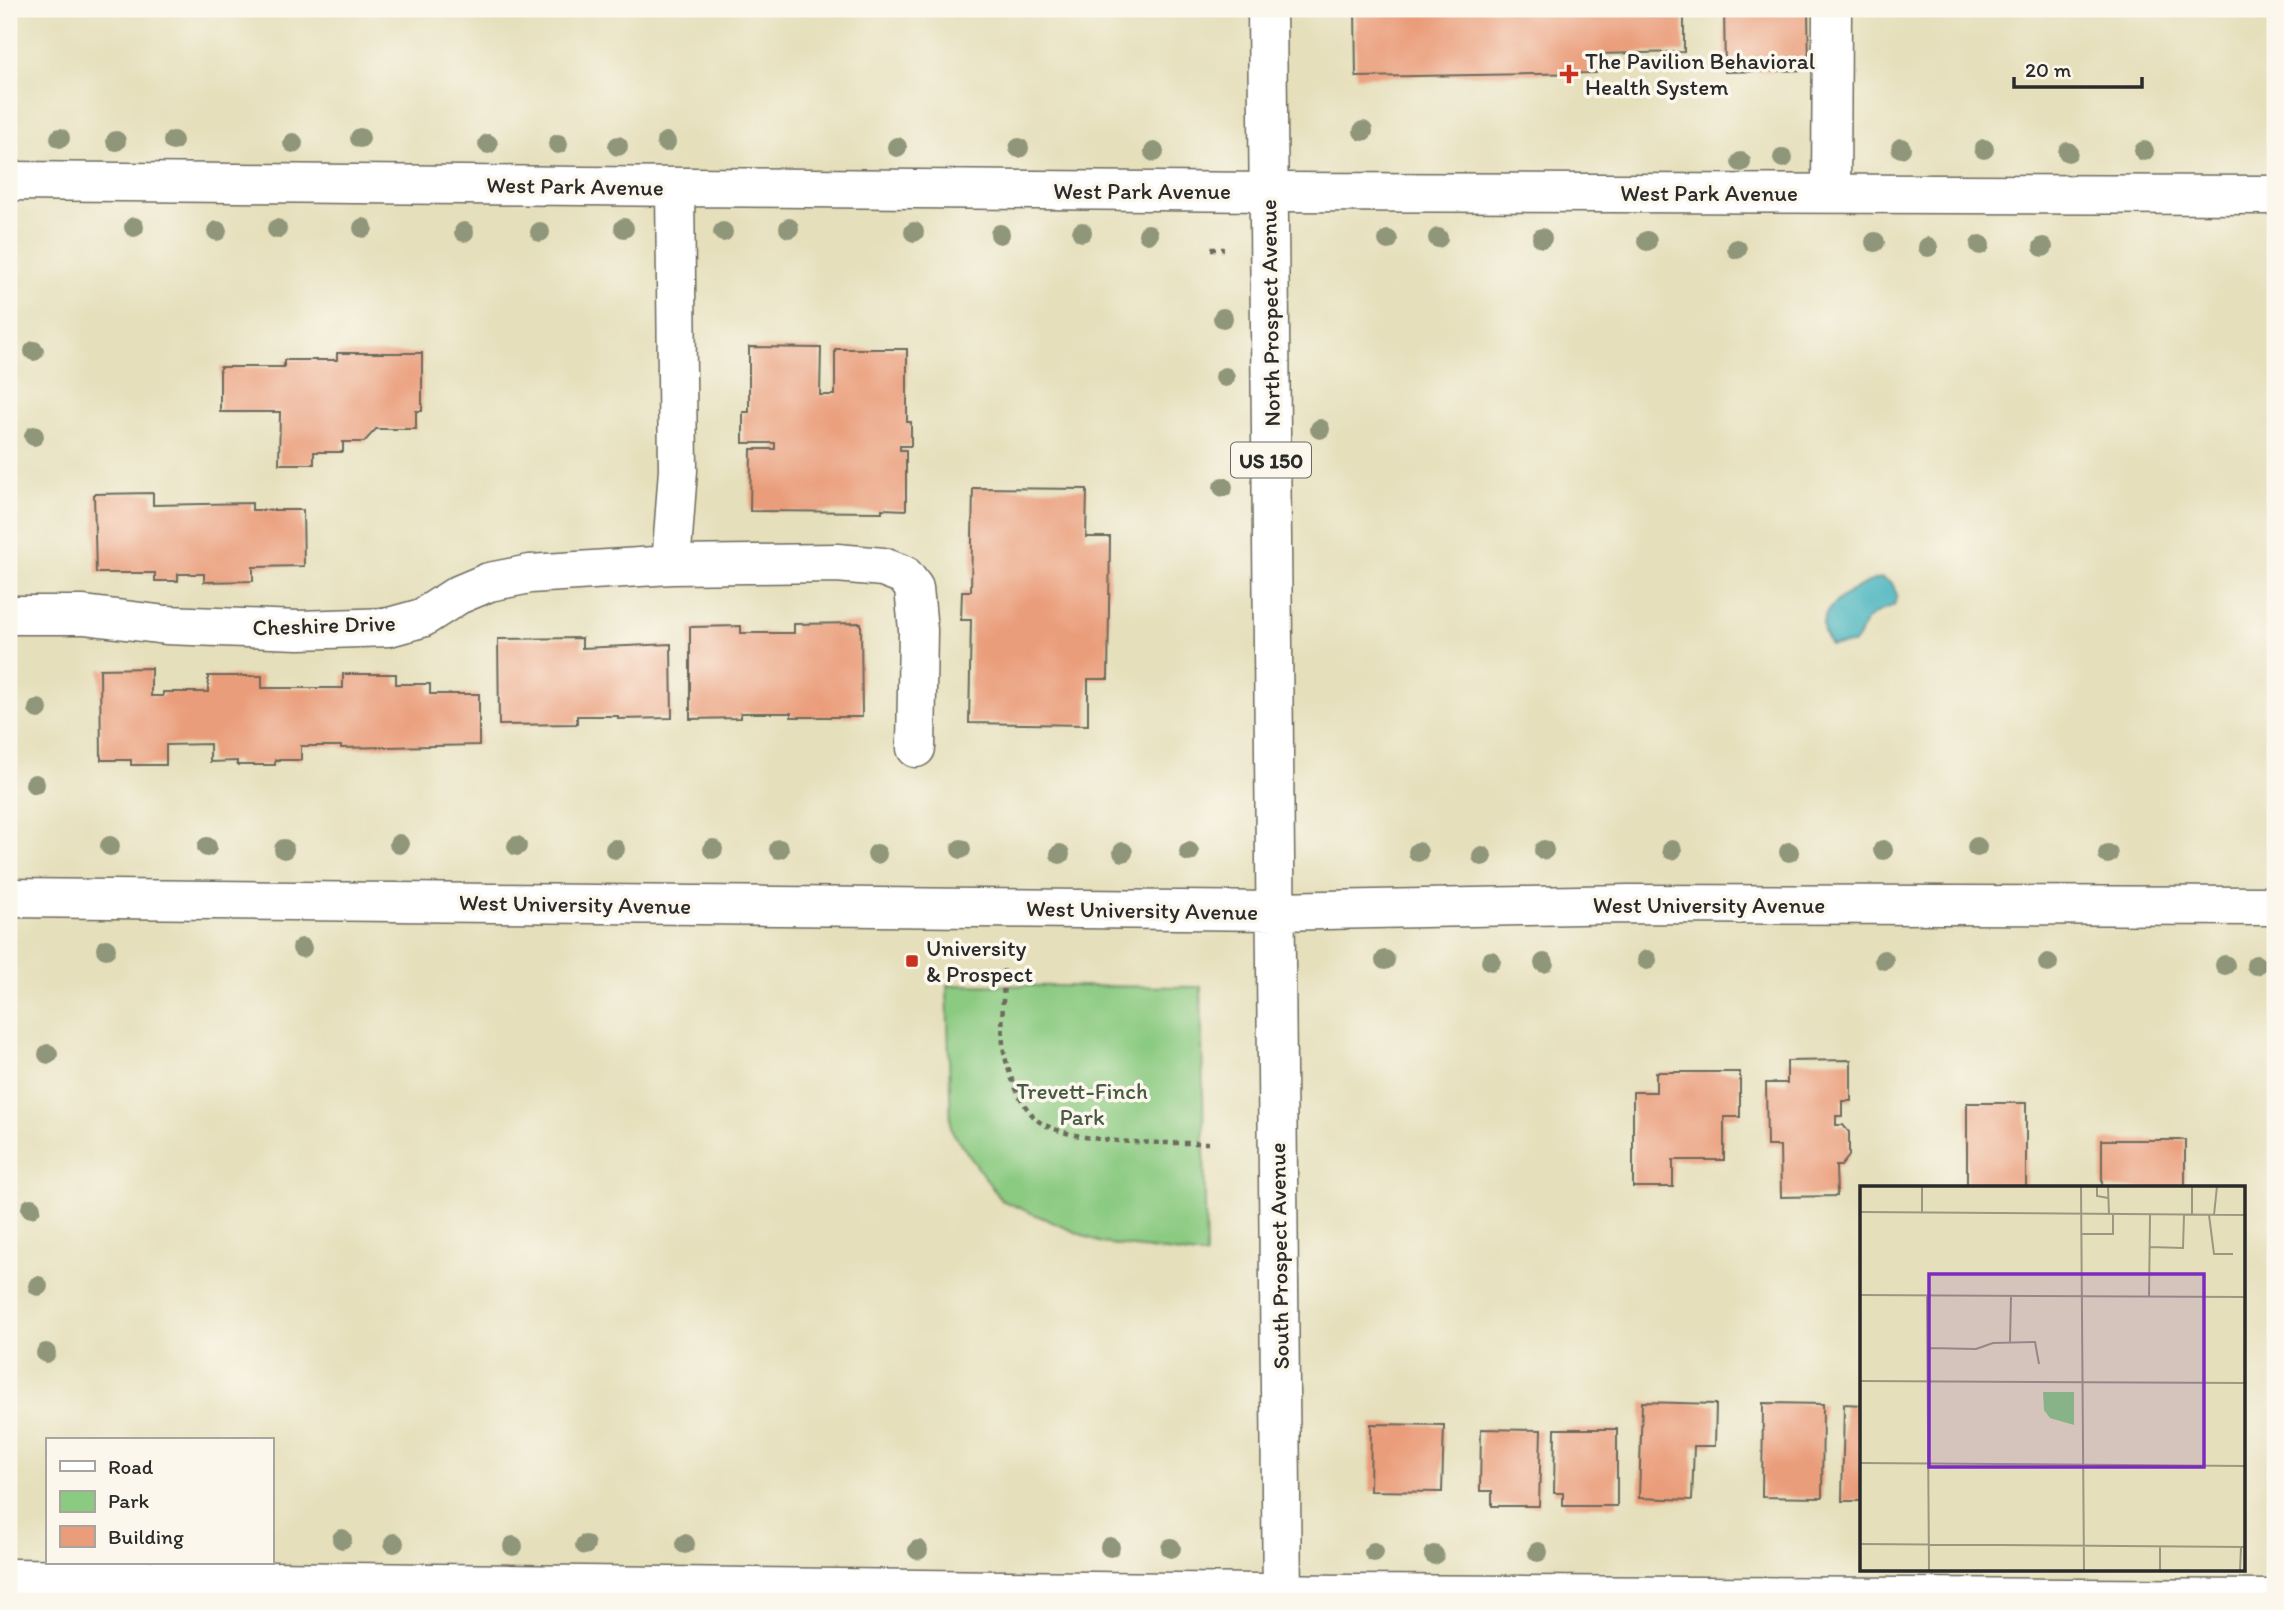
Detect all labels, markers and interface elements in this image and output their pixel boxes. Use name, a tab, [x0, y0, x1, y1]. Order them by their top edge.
scale bar	[2014, 46, 2142, 90]
place label: The Pavilion Behavioral Health System	[1585, 47, 1816, 101]
text: 20 m	[2025, 57, 2072, 82]
marker: The Pavilion Behavioral Health System	[1559, 64, 1579, 84]
street label: West Park Avenue	[486, 170, 664, 202]
street label: West Park Avenue	[1053, 177, 1231, 205]
street label: West Park Avenue	[1620, 179, 1798, 207]
street label: North Prospect Avenue	[1254, 199, 1286, 427]
road number: US 150	[1231, 442, 1311, 477]
street label: Cheshire Drive	[252, 609, 396, 641]
street label: West University Avenue	[459, 888, 691, 920]
street label: West University Avenue	[1593, 891, 1825, 919]
street label: West University Avenue	[1026, 894, 1258, 926]
place label: University & Prospect	[926, 934, 1033, 988]
marker: University & Prospect	[904, 953, 920, 969]
park label: Trevett-Finch Park	[1016, 1077, 1148, 1131]
street label: South Prospect Avenue	[1263, 1142, 1295, 1370]
inset map	[1860, 1186, 2246, 1572]
legend	[46, 1438, 273, 1564]
text: Road	[108, 1454, 154, 1479]
text: Park	[108, 1488, 150, 1513]
text: Building	[108, 1524, 184, 1549]

